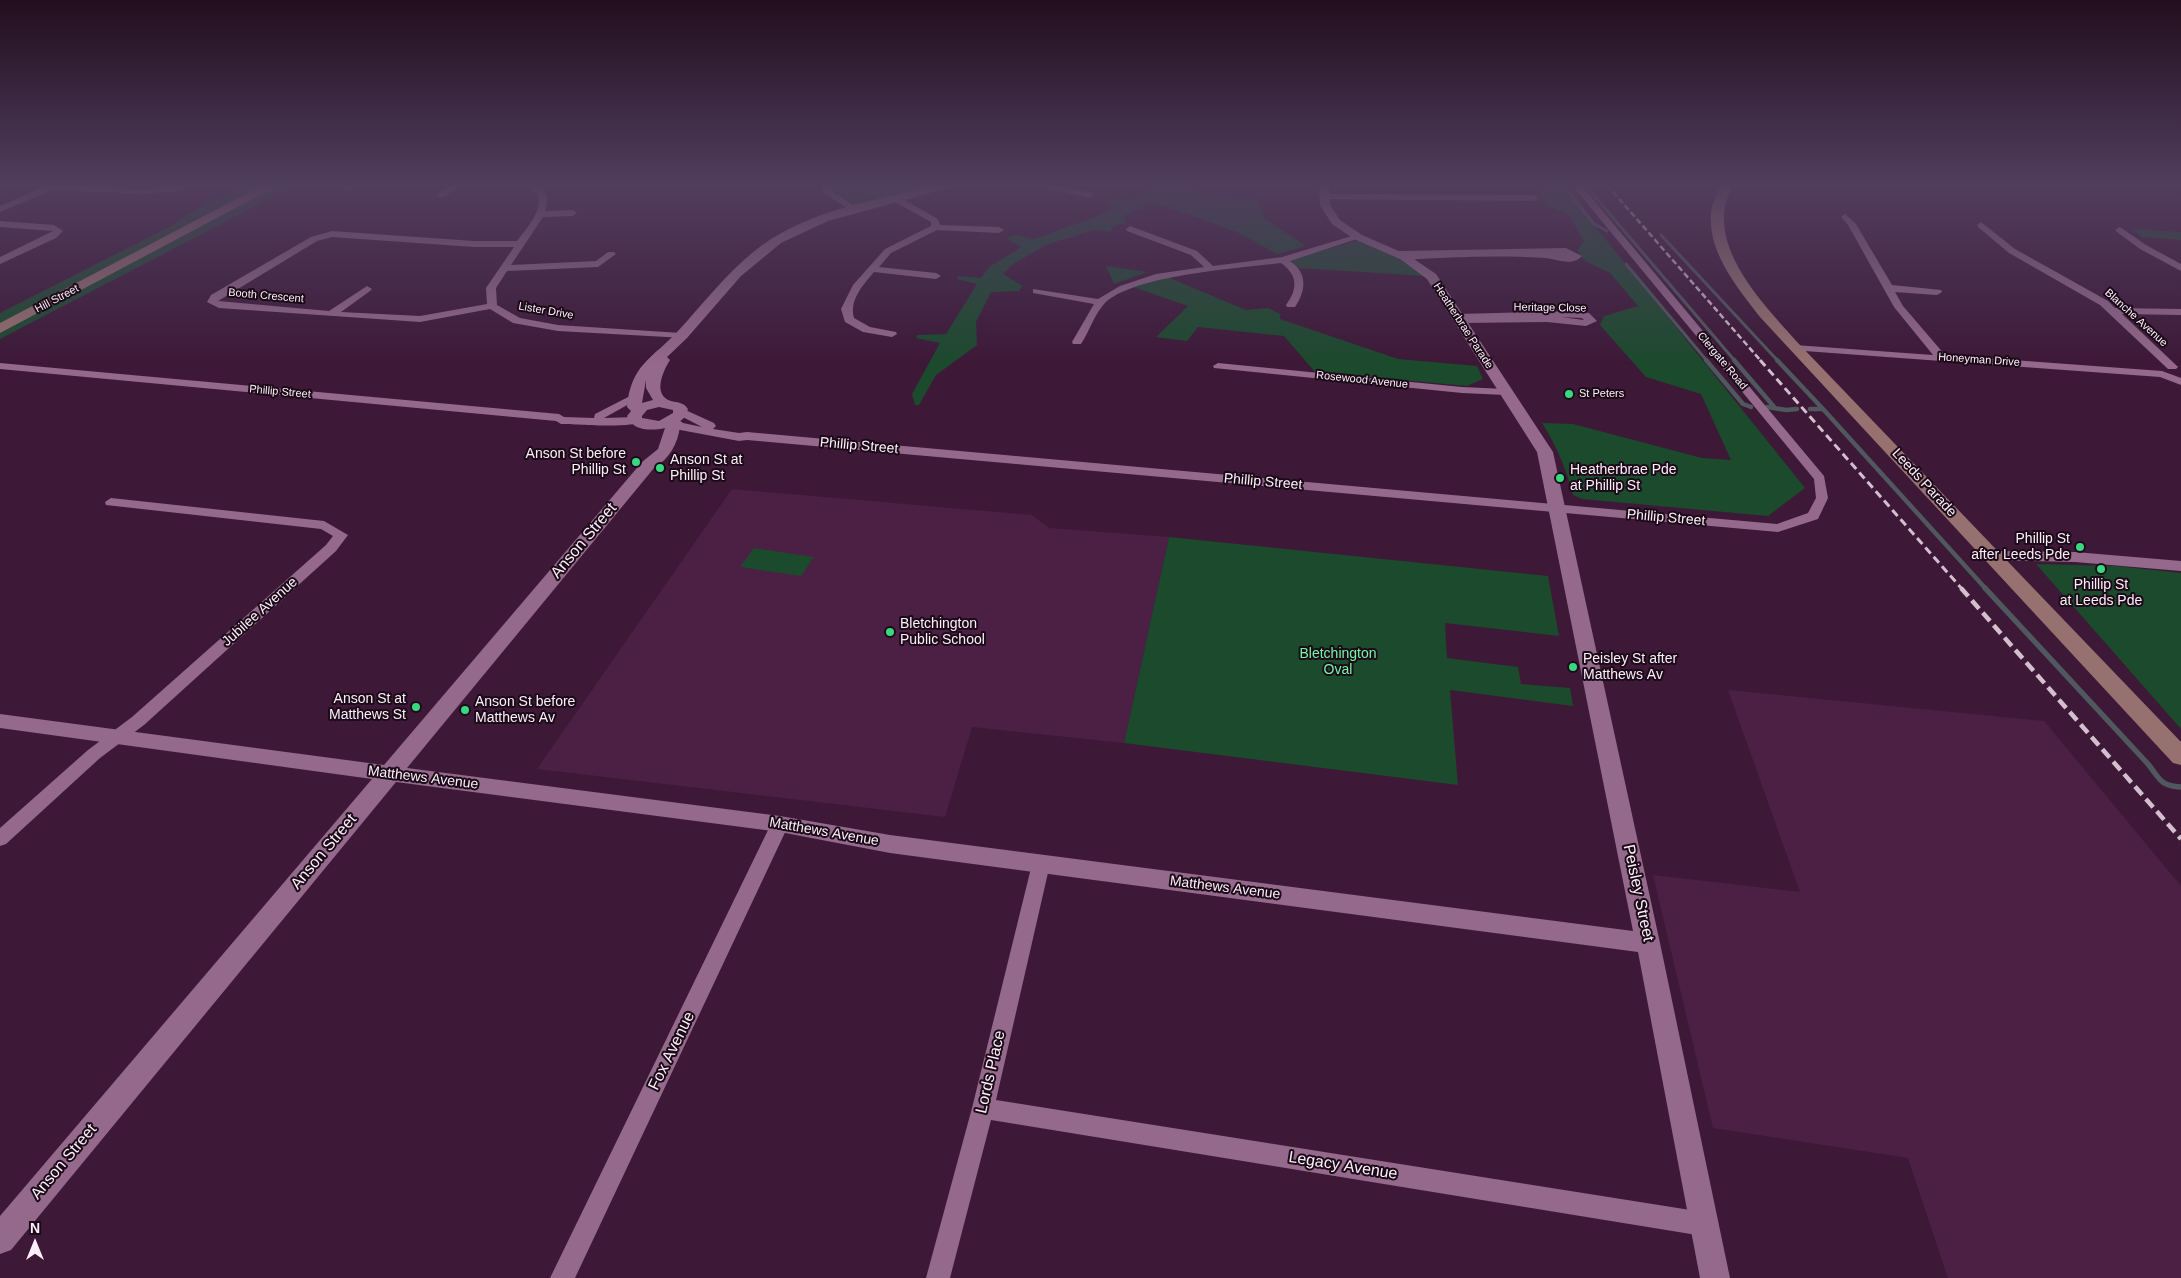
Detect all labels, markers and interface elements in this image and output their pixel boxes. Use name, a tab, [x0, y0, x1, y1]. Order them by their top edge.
street label: Heatherbrae Parade	[1430, 281, 1496, 371]
street label: Hill Street	[33, 282, 81, 316]
street label: Booth Crescent	[228, 286, 304, 306]
street label: Blanche Avenue	[2102, 286, 2170, 350]
street label: Lister Drive	[517, 300, 575, 322]
street label: Heritage Close	[1514, 301, 1586, 315]
street label: Clergate Road	[1694, 330, 1750, 392]
street label: Honeyman Drive	[1938, 351, 2020, 369]
street label: Rosewood Avenue	[1315, 369, 1409, 391]
street label: Phillip Street	[249, 383, 311, 401]
place label: St Peters	[1579, 387, 1624, 401]
marker: St Peters	[1563, 388, 1575, 400]
street label: Phillip Street	[819, 434, 899, 458]
street label: Leeds Parade	[1888, 445, 1960, 521]
place label: Anson St before Phillip St	[526, 446, 626, 478]
place label: Anson St at Phillip St	[670, 452, 742, 484]
marker: Anson St before Phillip St	[630, 456, 642, 468]
marker: Anson St at Phillip St	[654, 462, 666, 474]
place label: Heatherbrae Pde at Phillip St	[1570, 462, 1677, 494]
street label: Phillip Street	[1223, 470, 1303, 494]
marker: Heatherbrae Pde at Phillip St	[1554, 472, 1566, 484]
street label: Anson Street	[547, 499, 621, 583]
street label: Phillip Street	[1626, 506, 1706, 530]
place label: Phillip St after Leeds Pde	[1971, 531, 2070, 564]
marker: Phillip St after Leeds Pde	[2074, 541, 2086, 553]
marker: Phillip St at Leeds Pde	[2095, 563, 2107, 575]
street label: Jubilee Avenue	[219, 574, 301, 650]
place label: Phillip St at Leeds Pde	[2060, 577, 2142, 610]
place label: Bletchington Public School	[900, 616, 985, 648]
marker: Bletchington Public School	[884, 626, 896, 638]
park label: Bletchington Oval	[1299, 646, 1377, 679]
place label: Peisley St after Matthews Av	[1583, 651, 1677, 684]
marker: Peisley St after Matthews Av	[1567, 661, 1579, 673]
place label: Anson St at Matthews St	[329, 691, 406, 724]
place label: Anson St before Matthews Av	[475, 694, 575, 726]
marker: Anson St at Matthews St	[410, 701, 422, 713]
marker: Anson St before Matthews Av	[459, 704, 471, 716]
street label: Matthews Avenue	[367, 763, 479, 793]
street label: Anson Street	[287, 810, 361, 894]
street label: Matthews Avenue	[768, 814, 880, 850]
street label: Peisley Street	[1618, 843, 1658, 943]
street label: Matthews Avenue	[1169, 873, 1281, 903]
street label: Fox Avenue	[645, 1009, 699, 1093]
street label: Lords Place	[972, 1029, 1010, 1115]
street label: Anson Street	[27, 1120, 101, 1204]
street label: Legacy Avenue	[1287, 1148, 1399, 1184]
north arrow	[10, 1218, 60, 1268]
text: N	[30, 1220, 40, 1236]

